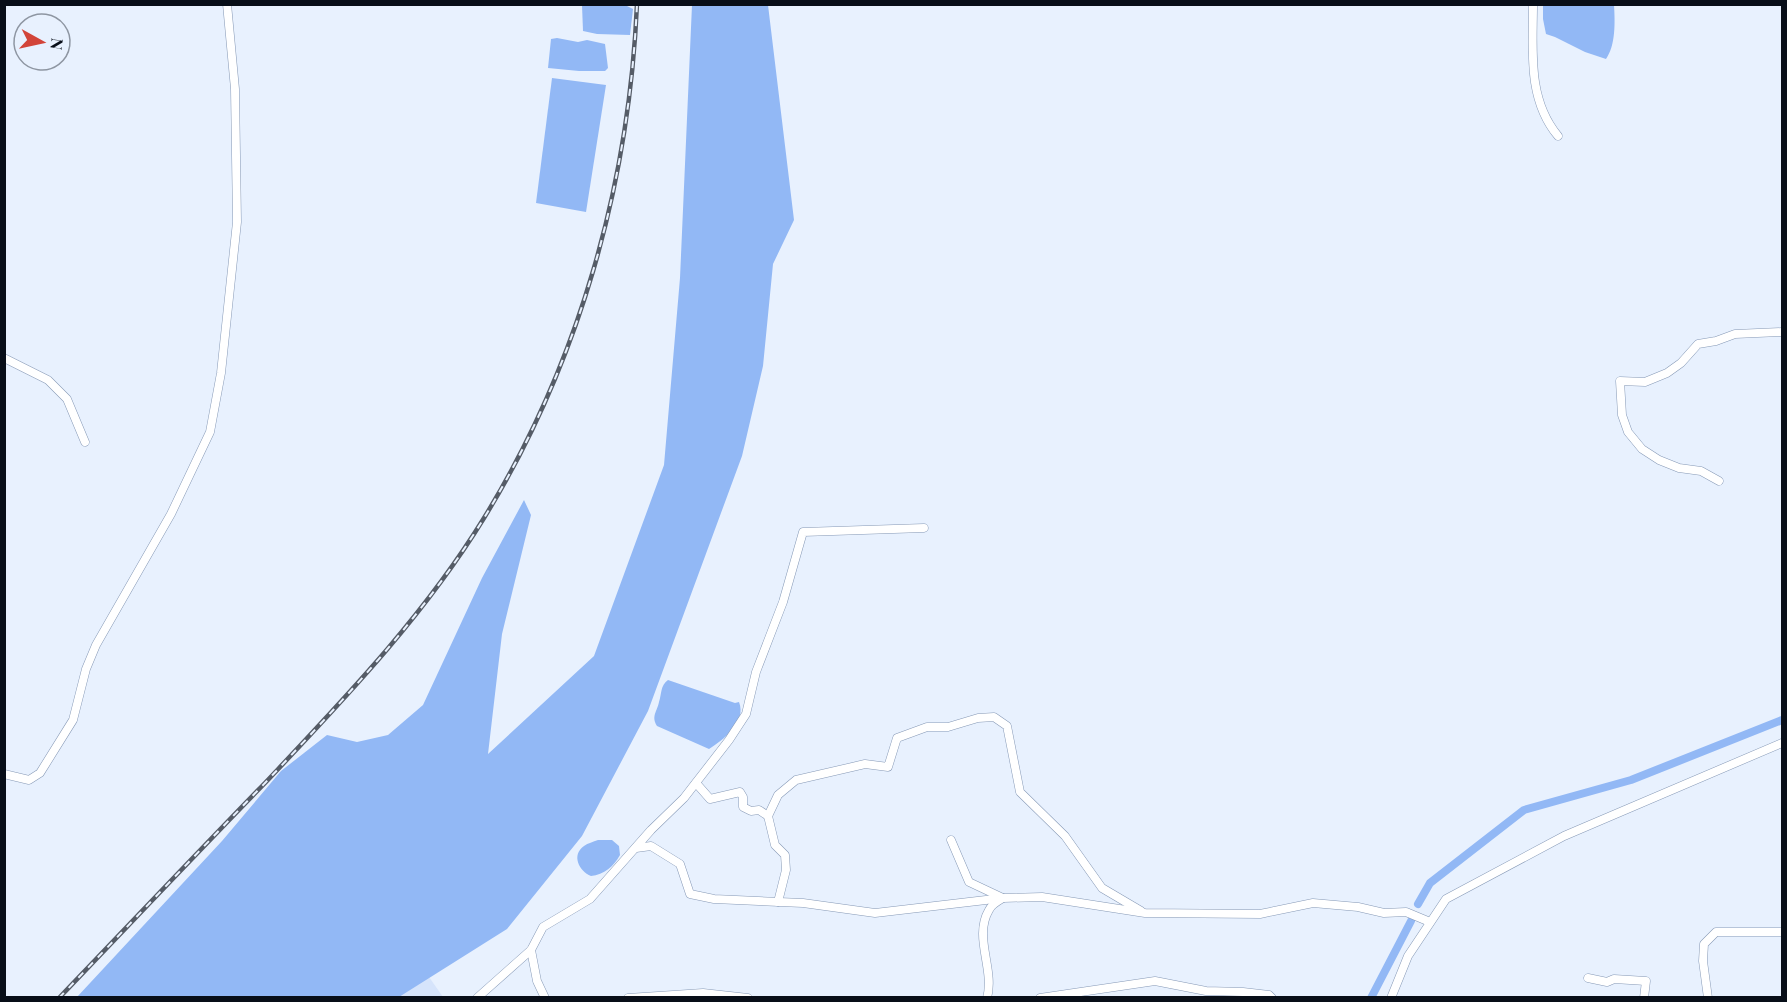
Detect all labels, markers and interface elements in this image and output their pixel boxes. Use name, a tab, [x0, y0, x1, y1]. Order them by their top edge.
north arrow	[12, 12, 72, 72]
text: N	[46, 37, 69, 52]

